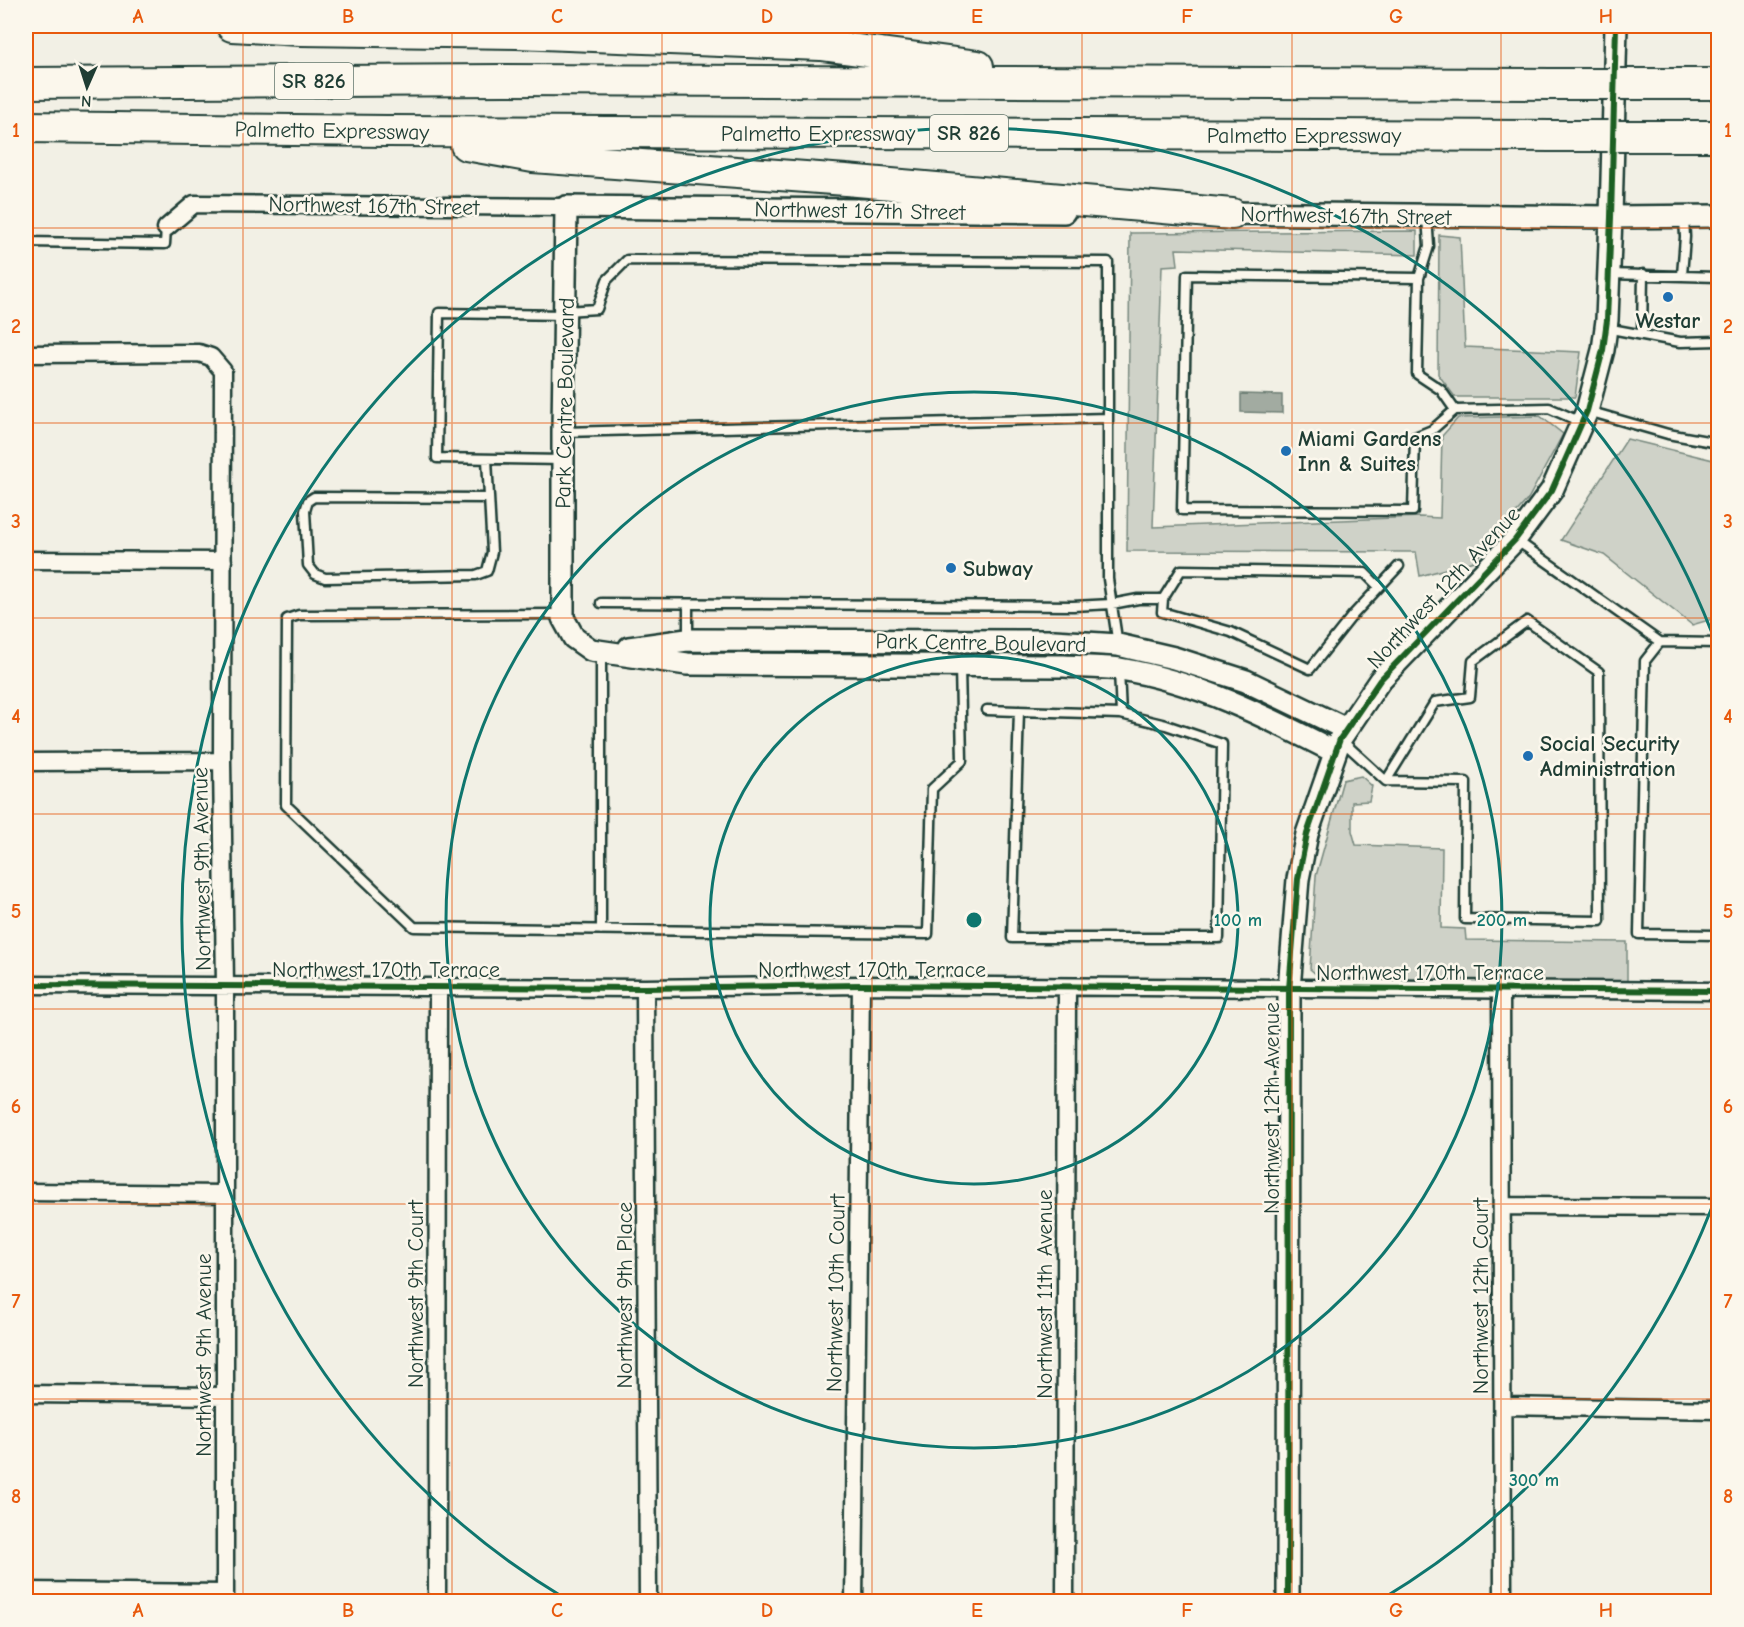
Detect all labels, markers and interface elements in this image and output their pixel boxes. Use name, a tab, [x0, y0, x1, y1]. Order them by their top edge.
text: A	[132, 5, 144, 28]
text: B	[342, 5, 354, 28]
text: C	[551, 5, 563, 28]
text: D	[761, 5, 773, 28]
text: E	[971, 5, 983, 28]
text: F	[1181, 5, 1193, 28]
text: G	[1389, 5, 1403, 28]
text: H	[1599, 5, 1613, 28]
north arrow	[57, 57, 117, 117]
road number: SR 826	[275, 63, 353, 99]
text: N	[81, 92, 92, 110]
road number: SR 826	[930, 115, 1008, 151]
street label: Palmetto Expressway	[234, 116, 430, 146]
text: 1	[12, 119, 20, 142]
text: 1	[1724, 119, 1732, 142]
street label: Palmetto Expressway	[721, 121, 915, 147]
street label: Palmetto Expressway	[1207, 123, 1401, 149]
street label: Northwest 167th Street	[268, 191, 480, 221]
street label: Northwest 167th Street	[754, 196, 966, 226]
street label: Northwest 167th Street	[1240, 201, 1452, 231]
marker: Westar	[1661, 290, 1675, 304]
street label: Park Centre Boulevard	[550, 297, 580, 509]
place label: Westar	[1636, 308, 1700, 334]
text: 2	[11, 315, 21, 338]
text: 2	[1723, 315, 1733, 338]
place label: Miami Gardens Inn & Suites	[1298, 426, 1441, 477]
marker: Miami Gardens Inn & Suites	[1279, 444, 1293, 458]
street label: Northwest 12th Avenue	[1362, 501, 1526, 674]
text: 3	[11, 510, 21, 533]
text: 3	[1723, 510, 1733, 533]
place label: Subway	[963, 556, 1034, 582]
marker: Subway	[944, 561, 958, 575]
street label: Park Centre Boulevard	[875, 628, 1087, 658]
text: 4	[11, 705, 21, 728]
text: 4	[1723, 705, 1733, 728]
place label: Social Security Administration	[1540, 731, 1680, 782]
marker: Social Security Administration	[1521, 749, 1535, 763]
street label: Northwest 9th Avenue	[187, 767, 217, 971]
text: 5	[11, 900, 21, 923]
text: 5	[1723, 900, 1733, 923]
centre of rings	[964, 910, 984, 930]
text: 100 m	[1214, 910, 1262, 931]
text: 200 m	[1477, 910, 1527, 931]
street label: Northwest 170th Terrace	[272, 957, 500, 983]
street label: Northwest 170th Terrace	[758, 957, 986, 983]
street label: Northwest 170th Terrace	[1316, 960, 1544, 986]
street label: Northwest 12th Avenue	[1259, 1002, 1285, 1214]
text: 6	[11, 1095, 21, 1118]
text: 6	[1723, 1095, 1733, 1118]
street label: Northwest 11th Avenue	[1032, 1189, 1058, 1399]
street label: Northwest 10th Court	[821, 1193, 851, 1392]
street label: Northwest 12th Court	[1468, 1197, 1494, 1394]
street label: Northwest 9th Court	[403, 1199, 429, 1388]
street label: Northwest 9th Place	[612, 1202, 638, 1388]
street label: Northwest 9th Avenue	[191, 1253, 217, 1457]
text: 7	[12, 1290, 21, 1313]
text: 7	[1724, 1290, 1733, 1313]
text: 300 m	[1509, 1470, 1559, 1491]
text: 8	[11, 1485, 21, 1508]
text: 8	[1723, 1485, 1733, 1508]
text: A	[132, 1599, 144, 1622]
text: B	[342, 1599, 354, 1622]
text: C	[551, 1599, 563, 1622]
text: D	[761, 1599, 773, 1622]
text: E	[971, 1599, 983, 1622]
text: F	[1181, 1599, 1193, 1622]
text: G	[1389, 1599, 1403, 1622]
text: H	[1599, 1599, 1613, 1622]

